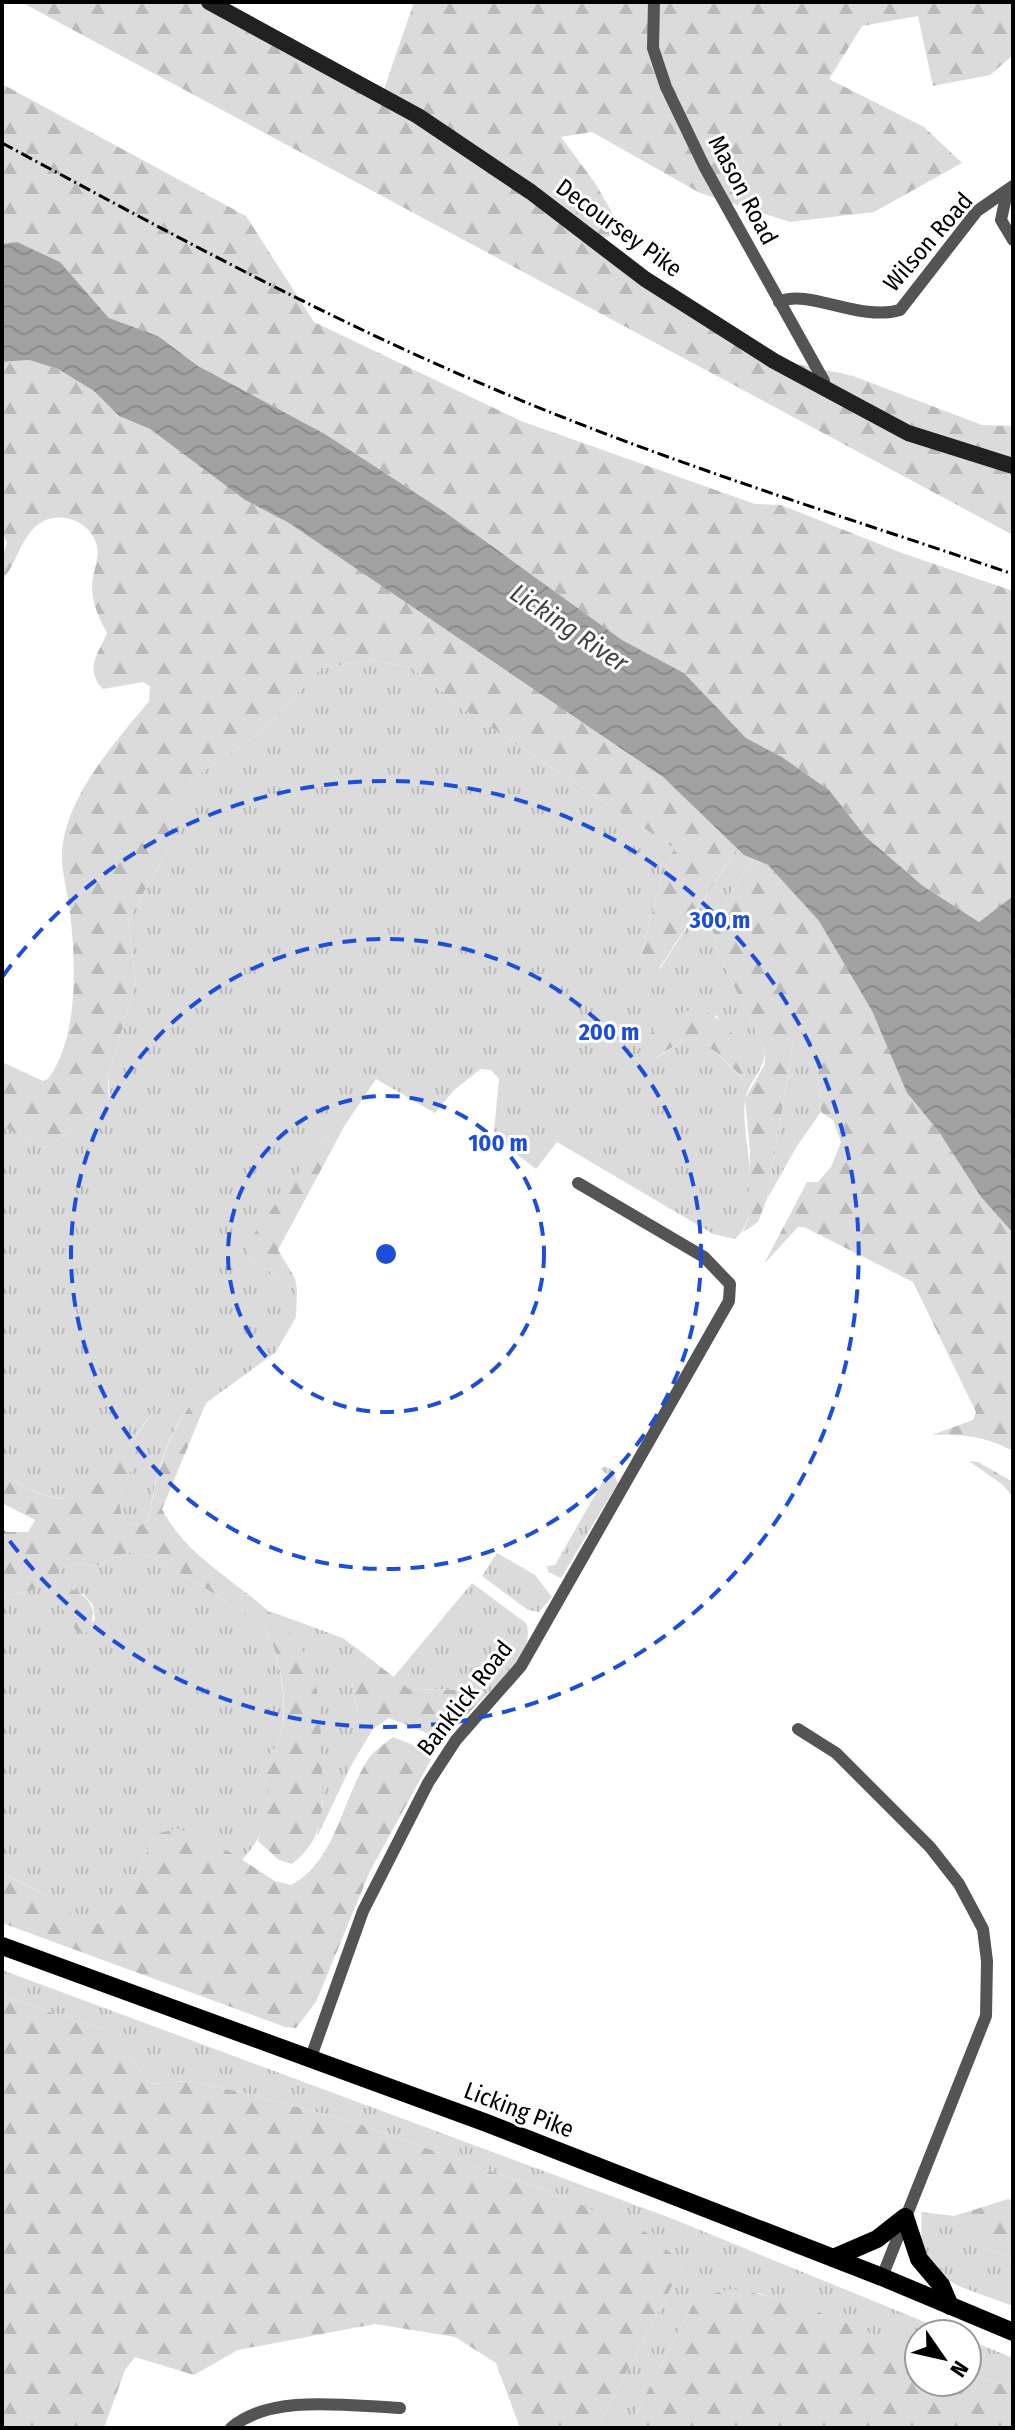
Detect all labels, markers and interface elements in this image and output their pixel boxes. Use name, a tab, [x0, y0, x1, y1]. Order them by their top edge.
street label: Mason Road	[703, 131, 783, 249]
street label: Decoursey Pike	[551, 173, 687, 283]
street label: Wilson Road	[878, 187, 978, 297]
water label: Licking River	[504, 577, 634, 679]
text: 300 m	[689, 906, 750, 934]
text: 200 m	[578, 1018, 639, 1046]
text: 100 m	[468, 1129, 528, 1157]
centre of rings	[372, 1240, 400, 1268]
street label: Banklick Road	[412, 1635, 518, 1761]
street label: Licking Pike	[460, 2076, 578, 2144]
north arrow	[903, 2318, 983, 2398]
text: N	[944, 2356, 974, 2382]

